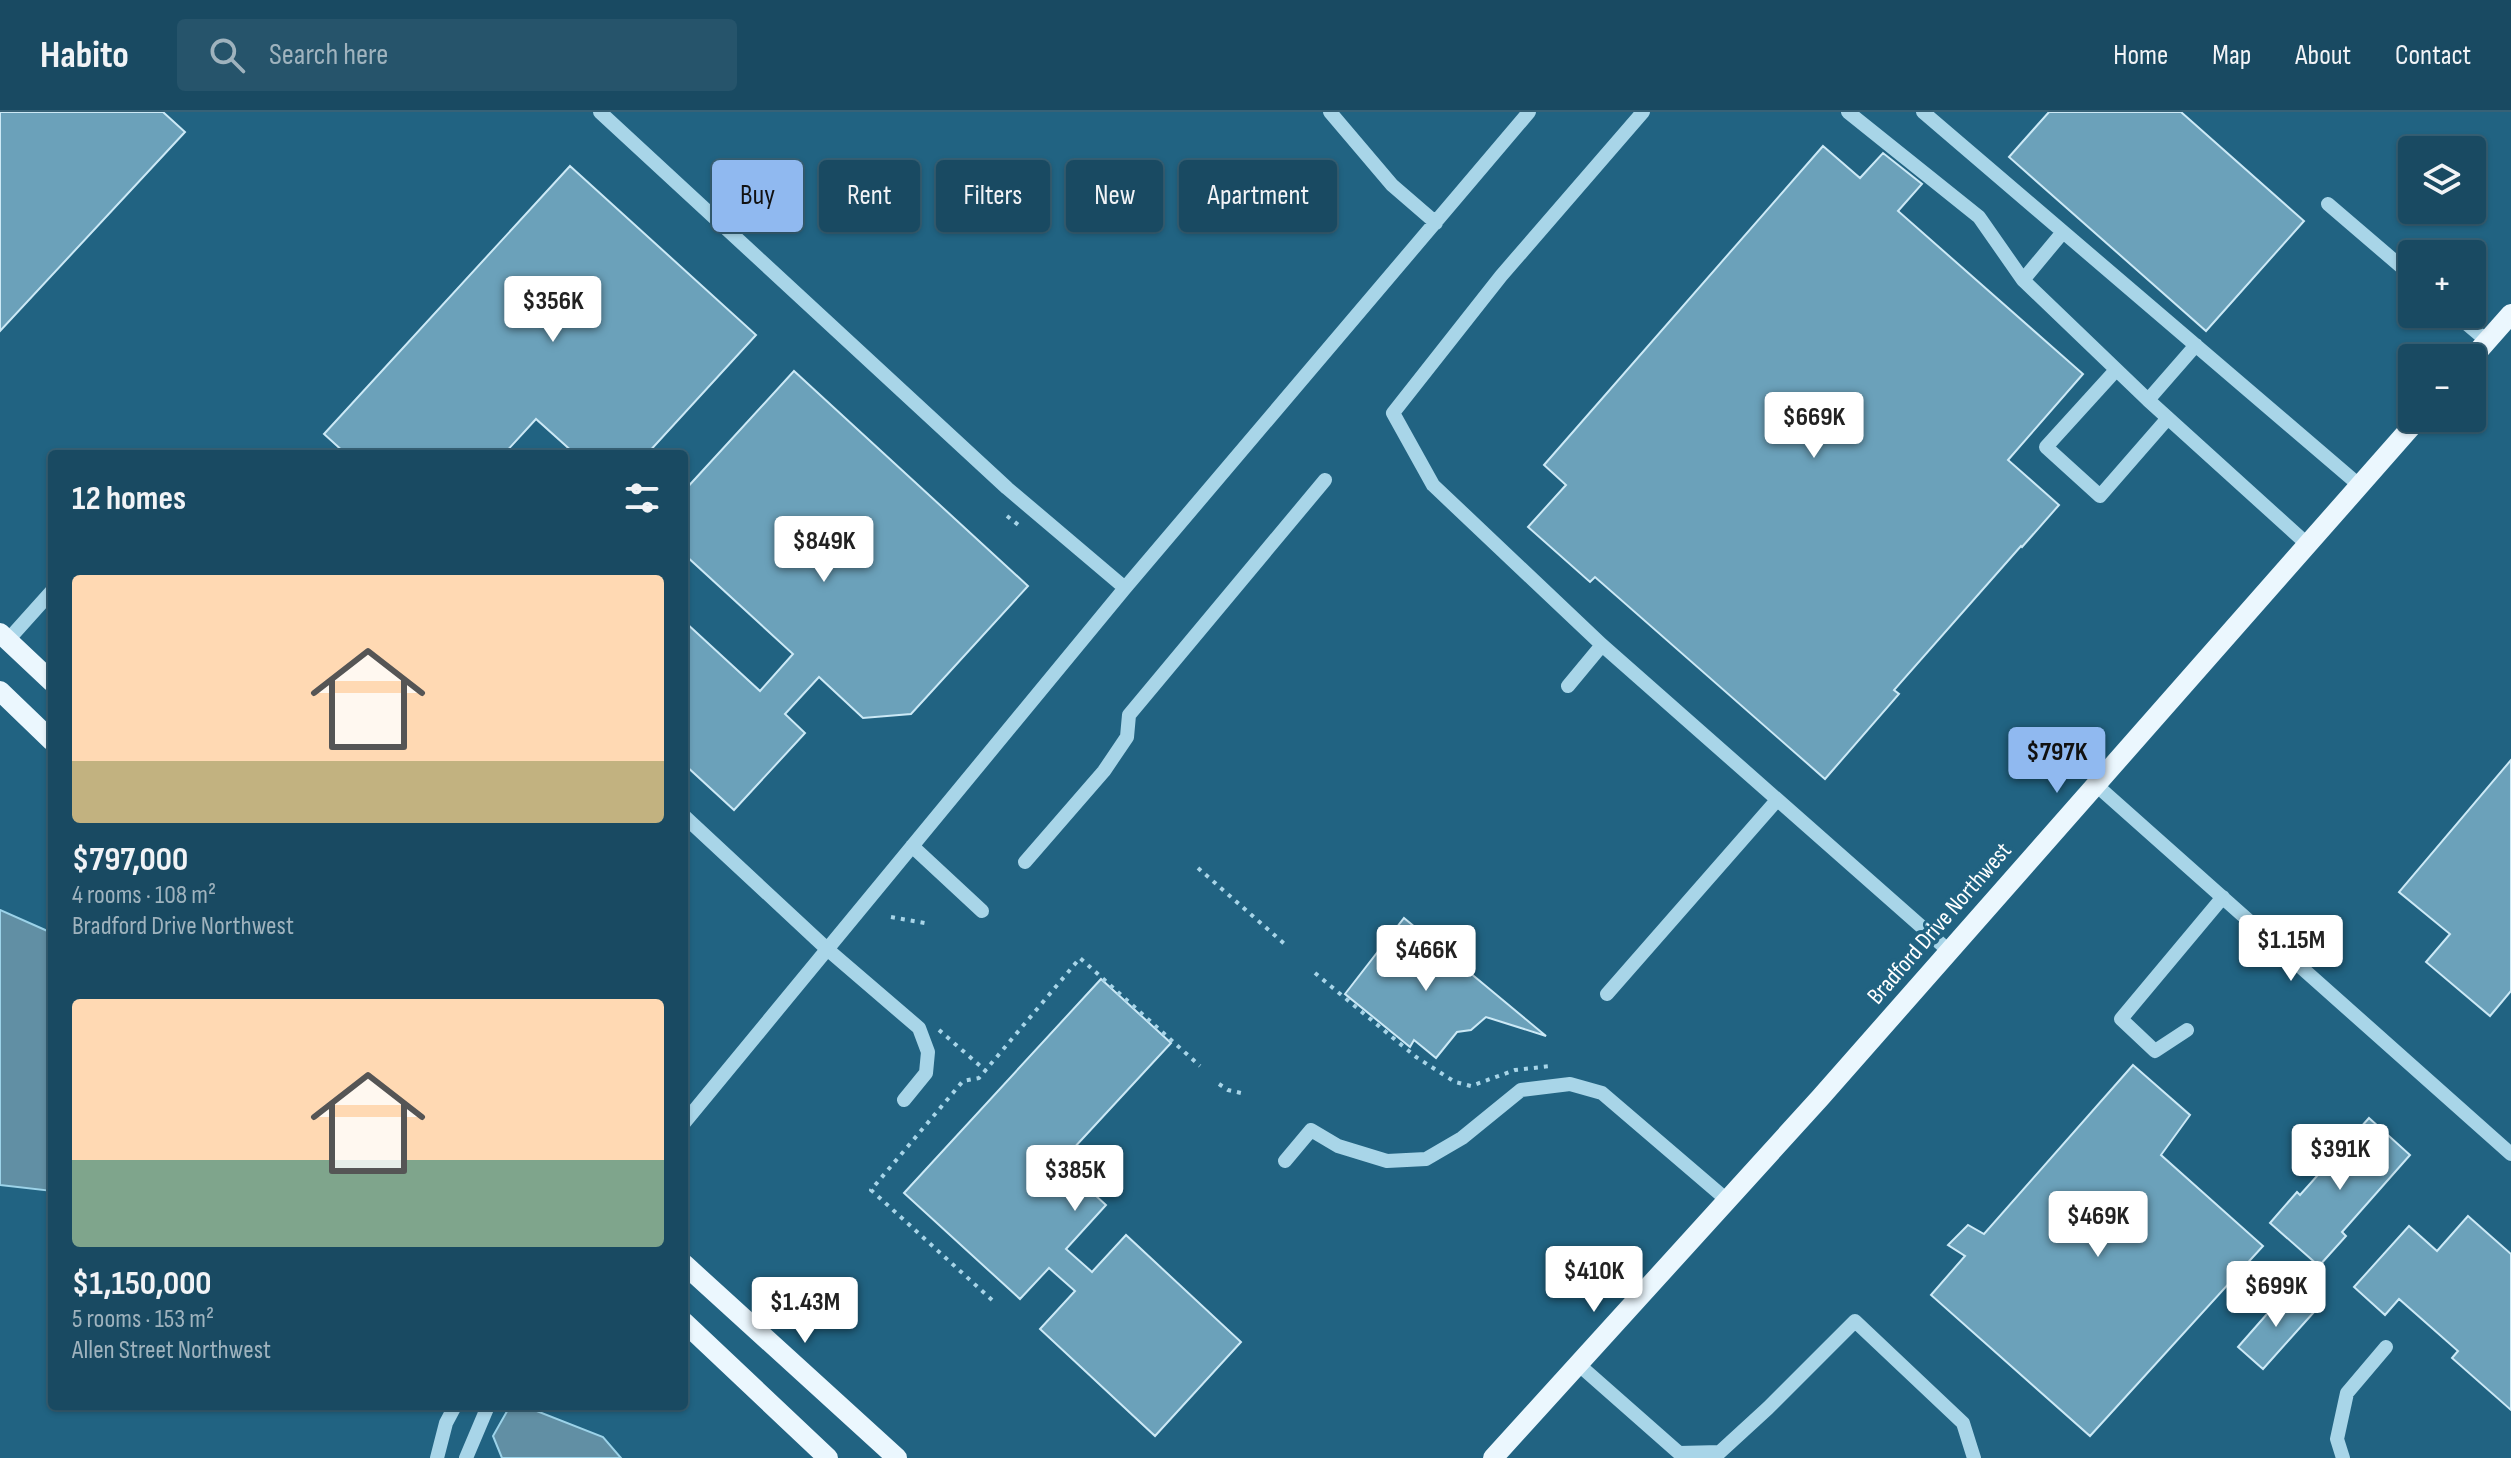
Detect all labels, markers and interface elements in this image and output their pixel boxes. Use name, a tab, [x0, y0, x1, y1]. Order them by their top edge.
search box	[177, 19, 737, 91]
text: Habito	[40, 33, 129, 78]
icon: search	[205, 33, 249, 77]
text: Search here	[269, 37, 388, 73]
text: Home	[2113, 39, 2168, 72]
text: Map	[2212, 39, 2251, 72]
text: About	[2295, 39, 2351, 72]
text: Contact	[2395, 39, 2471, 72]
map controls	[2398, 136, 2486, 432]
button: layers	[2398, 136, 2486, 224]
chip: Buy	[712, 160, 803, 232]
chip: Rent	[819, 160, 920, 232]
chip: Filters	[936, 160, 1050, 232]
chip: New	[1066, 160, 1163, 232]
chip: Apartment	[1179, 160, 1337, 232]
button: +	[2398, 240, 2486, 328]
pin: $356K	[497, 276, 609, 344]
text: $356K	[522, 286, 584, 317]
button: −	[2398, 344, 2486, 432]
pin: $669K	[1758, 392, 1870, 460]
text: $669K	[1783, 402, 1845, 433]
icon: filters	[620, 476, 664, 520]
text: 12 homes	[72, 478, 186, 519]
pin: $849K	[768, 516, 880, 584]
text: $849K	[792, 526, 856, 557]
icon: home	[296, 627, 440, 771]
pin: $797K	[2001, 727, 2113, 795]
text: $797K	[2026, 737, 2088, 768]
street label: Bradford Drive Northwest	[1861, 837, 2017, 1010]
text: $797,000	[72, 839, 188, 880]
text: 4 rooms · 108 m²	[72, 880, 216, 911]
text: Bradford Drive Northwest	[72, 911, 294, 942]
pin: $1.15M	[2226, 915, 2356, 983]
pin: $466K	[1370, 925, 1482, 993]
text: $1.15M	[2257, 925, 2325, 956]
text: $466K	[1395, 935, 1457, 966]
icon: home	[296, 1051, 440, 1195]
pin: $391K	[2284, 1124, 2396, 1192]
text: $391K	[2310, 1134, 2370, 1165]
pin: $385K	[1019, 1145, 1131, 1213]
text: $385K	[1044, 1155, 1106, 1186]
pin: $469K	[2042, 1191, 2154, 1259]
text: $469K	[2067, 1201, 2129, 1232]
pin: $410K	[1538, 1246, 1650, 1314]
text: $410K	[1564, 1256, 1624, 1287]
pin: $699K	[2220, 1261, 2332, 1329]
text: $1,150,000	[72, 1263, 212, 1304]
text: $699K	[2245, 1271, 2307, 1302]
pin: $1.43M	[740, 1277, 870, 1345]
text: $1.43M	[770, 1287, 840, 1318]
text: 5 rooms · 153 m²	[72, 1304, 214, 1335]
text: Allen Street Northwest	[72, 1335, 271, 1366]

